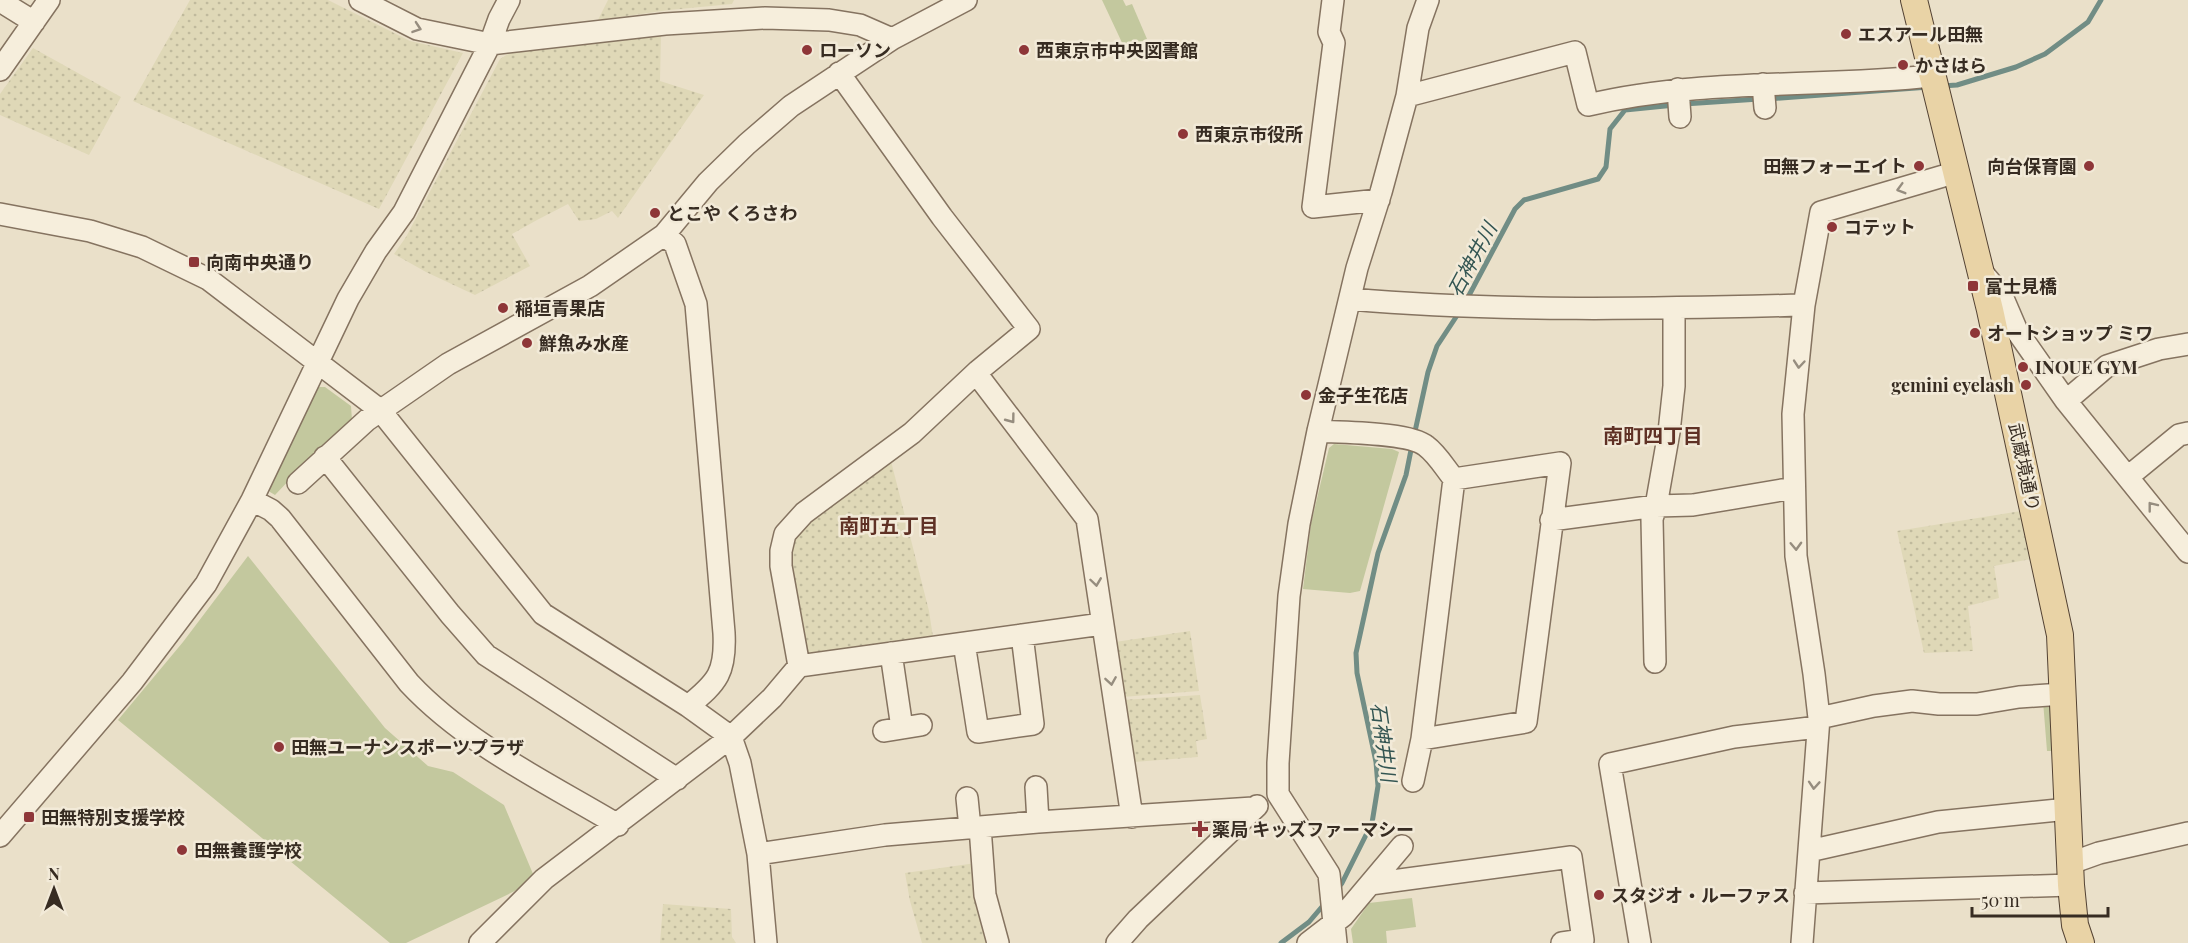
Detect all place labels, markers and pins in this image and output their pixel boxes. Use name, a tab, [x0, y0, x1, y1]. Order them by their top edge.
place label: エスアール田無	[1858, 22, 1983, 46]
marker: エスアール田無	[1839, 27, 1853, 41]
place label: ローソン	[819, 38, 891, 62]
place label: 西東京市中央図書館	[1036, 38, 1198, 62]
marker: ローソン	[800, 43, 814, 57]
marker: 西東京市中央図書館	[1017, 43, 1031, 57]
place label: かさはら	[1915, 53, 1987, 77]
marker: かさはら	[1896, 58, 1910, 72]
place label: 西東京市役所	[1195, 122, 1303, 146]
marker: 西東京市役所	[1176, 127, 1190, 141]
place label: 田無フォーエイト	[1763, 154, 1907, 178]
place label: 向台保育園	[1987, 154, 2077, 178]
marker: 田無フォーエイト	[1912, 159, 1926, 173]
marker: 向台保育園	[2082, 159, 2096, 173]
place label: とこや くろさわ	[667, 201, 797, 225]
marker: とこや くろさわ	[648, 206, 662, 220]
place label: コテット	[1844, 215, 1916, 239]
marker: コテット	[1825, 220, 1839, 234]
place label: 向南中央通り	[206, 250, 314, 274]
marker: 向南中央通り	[187, 255, 201, 269]
place label: 富士見橋	[1985, 274, 2057, 298]
marker: 富士見橋	[1966, 279, 1980, 293]
place label: 稲垣青果店	[515, 296, 605, 320]
marker: 稲垣青果店	[496, 301, 510, 315]
place label: オートショップ ミワ	[1987, 321, 2153, 345]
marker: オートショップ ミワ	[1968, 326, 1982, 340]
place label: 鮮魚み水産	[539, 331, 629, 355]
marker: 鮮魚み水産	[520, 336, 534, 350]
place label: INOUE GYM	[2035, 355, 2138, 379]
marker: INOUE GYM	[2016, 360, 2030, 374]
place label: gemini eyelash	[1891, 373, 2014, 397]
marker: gemini eyelash	[2019, 378, 2033, 392]
place label: 金子生花店	[1318, 383, 1408, 407]
marker: 金子生花店	[1299, 388, 1313, 402]
place label: 田無ユーナンスポーツプラザ	[291, 735, 524, 759]
marker: 田無ユーナンスポーツプラザ	[272, 740, 286, 754]
place label: 田無特別支援学校	[41, 805, 185, 829]
marker: 田無特別支援学校	[22, 810, 36, 824]
place label: 薬局 キッズファーマシー	[1212, 817, 1414, 841]
marker: 薬局 キッズファーマシー	[1193, 822, 1207, 836]
place label: 田無養護学校	[194, 838, 302, 862]
marker: 田無養護学校	[175, 843, 189, 857]
place label: スタジオ・ルーファス	[1611, 883, 1790, 907]
marker: スタジオ・ルーファス	[1592, 888, 1606, 902]

